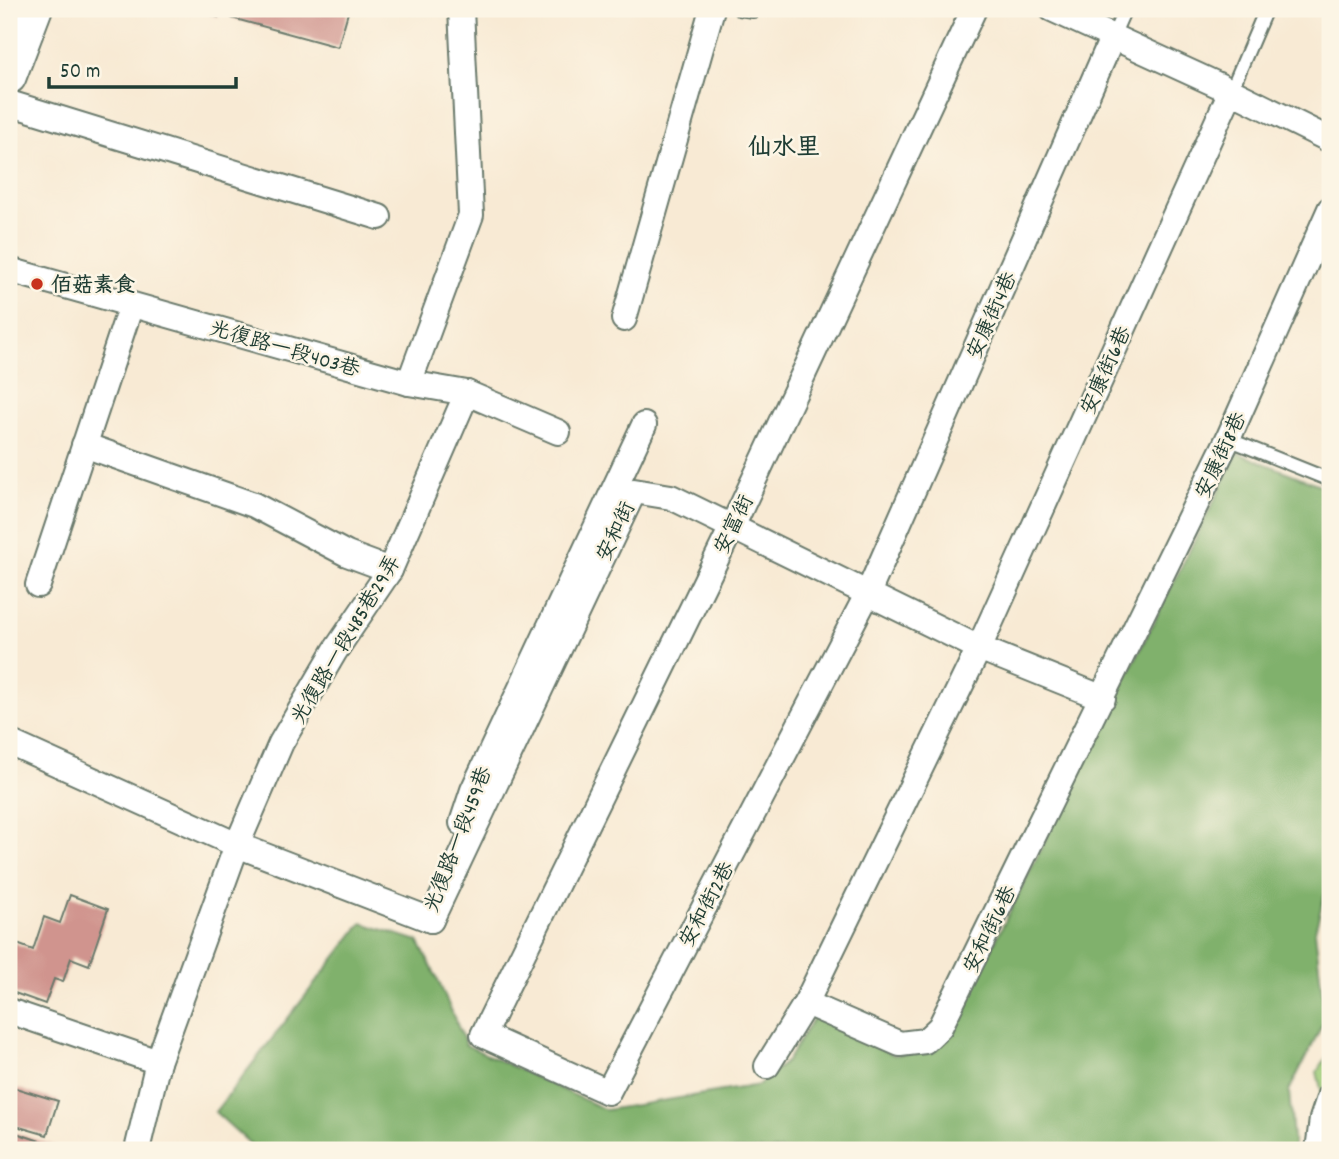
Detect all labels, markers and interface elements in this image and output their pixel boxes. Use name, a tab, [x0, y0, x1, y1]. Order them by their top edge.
scale bar	[49, 46, 236, 90]
text: 50 m	[60, 58, 100, 88]
district label: 仙水里	[748, 132, 820, 166]
street label: 安康街4巷	[961, 268, 1026, 365]
place label: 佰菇素食	[51, 272, 135, 302]
marker: 佰菇素食	[29, 276, 45, 292]
street label: 光復路一段403巷	[205, 315, 363, 387]
street label: 安康街6巷	[1075, 322, 1141, 420]
street label: 安康街8巷	[1190, 408, 1256, 504]
street label: 安富街	[708, 490, 763, 560]
street label: 安和街	[591, 497, 645, 567]
street label: 光復路一段485巷29弄	[285, 550, 410, 731]
street label: 光復路一段459巷	[418, 763, 501, 917]
street label: 安和街2巷	[674, 857, 744, 954]
street label: 安和街6巷	[958, 881, 1026, 979]

